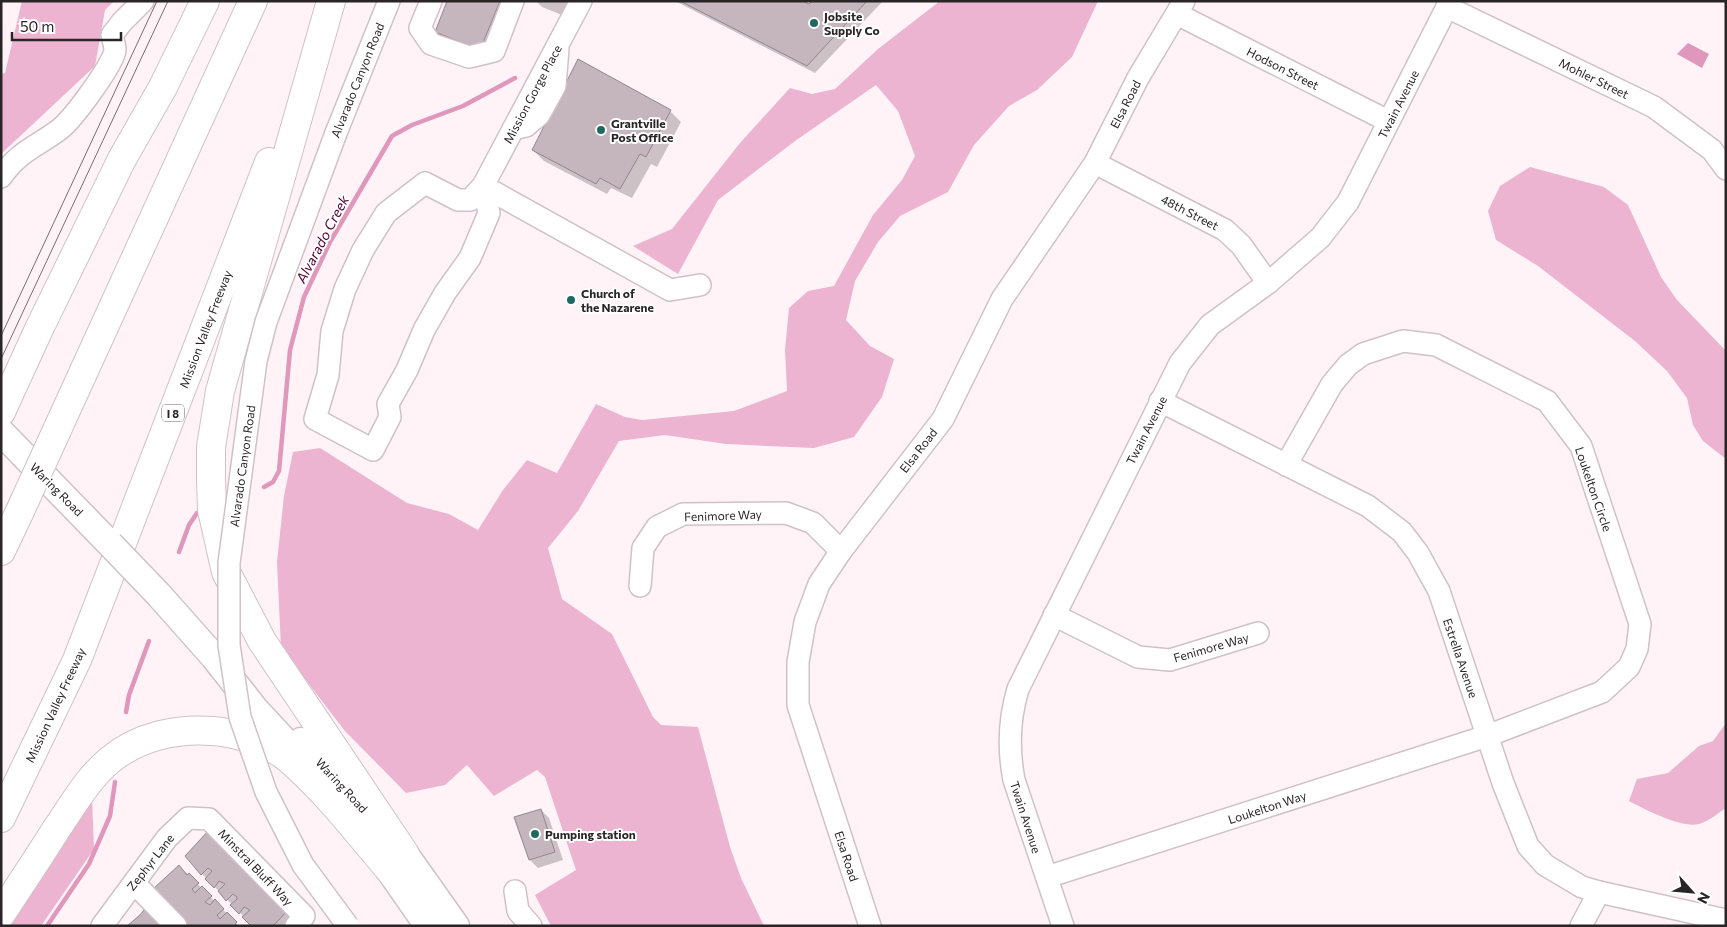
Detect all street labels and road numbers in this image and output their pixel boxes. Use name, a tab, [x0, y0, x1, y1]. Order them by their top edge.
street label: Alvarado Canyon Road	[328, 20, 386, 139]
street label: Mission Gorge Place	[500, 42, 564, 146]
street label: Hodson Street	[1245, 44, 1321, 92]
street label: Mohler Street	[1557, 55, 1631, 101]
street label: Twain Avenue	[1375, 67, 1421, 141]
street label: Elsa Road	[1107, 77, 1143, 130]
street label: 48th Street	[1159, 192, 1221, 232]
street label: Mission Valley Freeway	[176, 268, 234, 390]
street label: Twain Avenue	[1123, 393, 1169, 467]
road number: I 8	[162, 404, 184, 422]
street label: Alvarado Canyon Road	[227, 404, 257, 528]
street label: Elsa Road	[896, 425, 940, 475]
street label: Loukelton Circle	[1573, 445, 1615, 533]
street label: Waring Road	[27, 459, 87, 519]
street label: Fenimore Way	[684, 507, 762, 523]
street label: Estrella Avenue	[1441, 616, 1481, 700]
street label: Fenimore Way	[1172, 630, 1250, 664]
street label: Mission Valley Freeway	[22, 645, 88, 765]
street label: Waring Road	[313, 755, 371, 815]
street label: Twain Avenue	[1008, 779, 1044, 855]
street label: Loukelton Way	[1226, 788, 1308, 826]
street label: Minstral Bluff Way	[216, 826, 296, 908]
street label: Elsa Road	[832, 829, 862, 883]
street label: Zephyr Lane	[124, 831, 176, 893]

